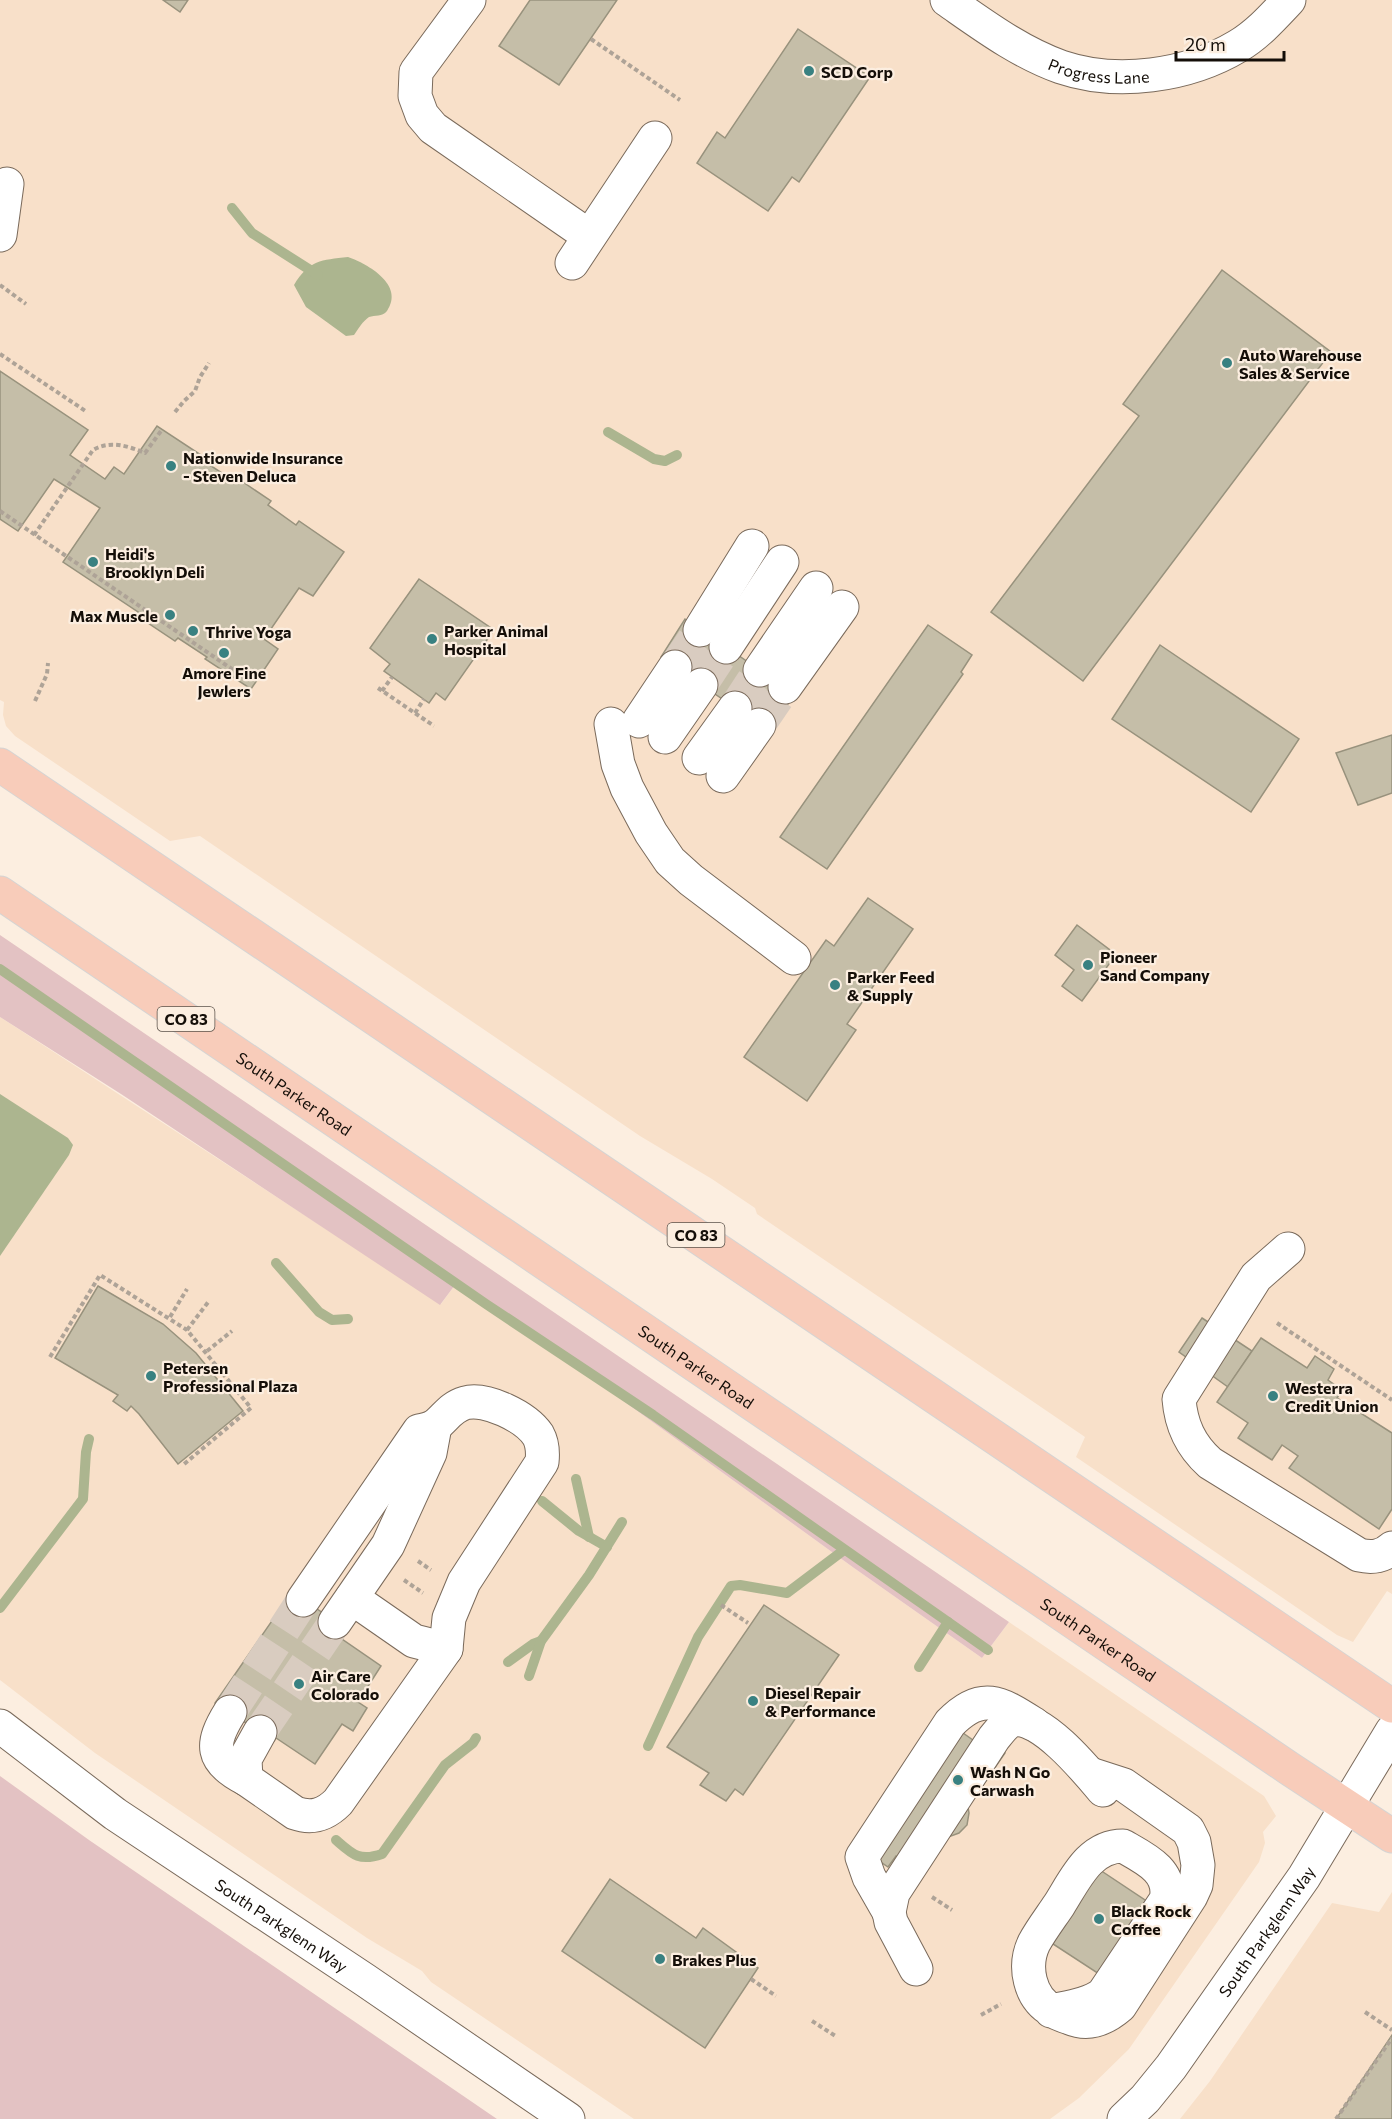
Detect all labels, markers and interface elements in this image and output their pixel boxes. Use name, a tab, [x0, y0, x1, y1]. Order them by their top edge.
scale bar	[1176, 24, 1284, 62]
text: 20 m	[1185, 33, 1226, 55]
street label: Progress Lane	[1046, 54, 1150, 86]
place label: SCD Corp	[821, 62, 893, 81]
marker: SCD Corp	[802, 64, 816, 78]
place label: Auto Warehouse Sales & Service	[1239, 345, 1362, 382]
marker: Auto Warehouse Sales & Service	[1220, 356, 1234, 370]
place label: Nationwide Insurance - Steven Deluca	[183, 448, 343, 485]
marker: Nationwide Insurance - Steven Deluca	[164, 459, 178, 473]
place label: Heidi's Brooklyn Deli	[105, 544, 205, 581]
marker: Heidi's Brooklyn Deli	[86, 555, 100, 569]
place label: Max Muscle	[70, 606, 158, 625]
marker: Max Muscle	[163, 608, 177, 622]
place label: Parker Animal Hospital	[444, 621, 548, 658]
place label: Thrive Yoga	[205, 622, 292, 641]
marker: Thrive Yoga	[186, 624, 200, 638]
marker: Parker Animal Hospital	[425, 632, 439, 646]
marker: Amore Fine Jewlers	[217, 646, 231, 660]
place label: Amore Fine Jewlers	[182, 663, 266, 700]
place label: Pioneer Sand Company	[1100, 947, 1210, 984]
marker: Pioneer Sand Company	[1081, 958, 1095, 972]
place label: Parker Feed & Supply	[847, 967, 935, 1004]
marker: Parker Feed & Supply	[828, 978, 842, 992]
road number: CO 83	[158, 1007, 214, 1031]
street label: South Parker Road	[233, 1047, 356, 1139]
road number: CO 83	[668, 1223, 724, 1247]
street label: South Parker Road	[635, 1320, 758, 1412]
place label: Petersen Professional Plaza	[163, 1358, 298, 1395]
marker: Petersen Professional Plaza	[144, 1369, 158, 1383]
place label: Westerra Credit Union	[1285, 1378, 1379, 1415]
marker: Westerra Credit Union	[1266, 1389, 1280, 1403]
street label: South Parker Road	[1037, 1593, 1160, 1685]
place label: Air Care Colorado	[311, 1666, 380, 1703]
marker: Air Care Colorado	[292, 1677, 306, 1691]
place label: Diesel Repair & Performance	[765, 1683, 876, 1720]
marker: Diesel Repair & Performance	[746, 1694, 760, 1708]
place label: Wash N Go Carwash	[970, 1762, 1051, 1799]
marker: Wash N Go Carwash	[951, 1773, 965, 1787]
street label: South Parkglenn Way	[1214, 1862, 1318, 2000]
street label: South Parkglenn Way	[212, 1874, 352, 1975]
place label: Black Rock Coffee	[1111, 1901, 1192, 1938]
marker: Black Rock Coffee	[1092, 1912, 1106, 1926]
place label: Brakes Plus	[672, 1950, 757, 1969]
marker: Brakes Plus	[653, 1952, 667, 1966]

